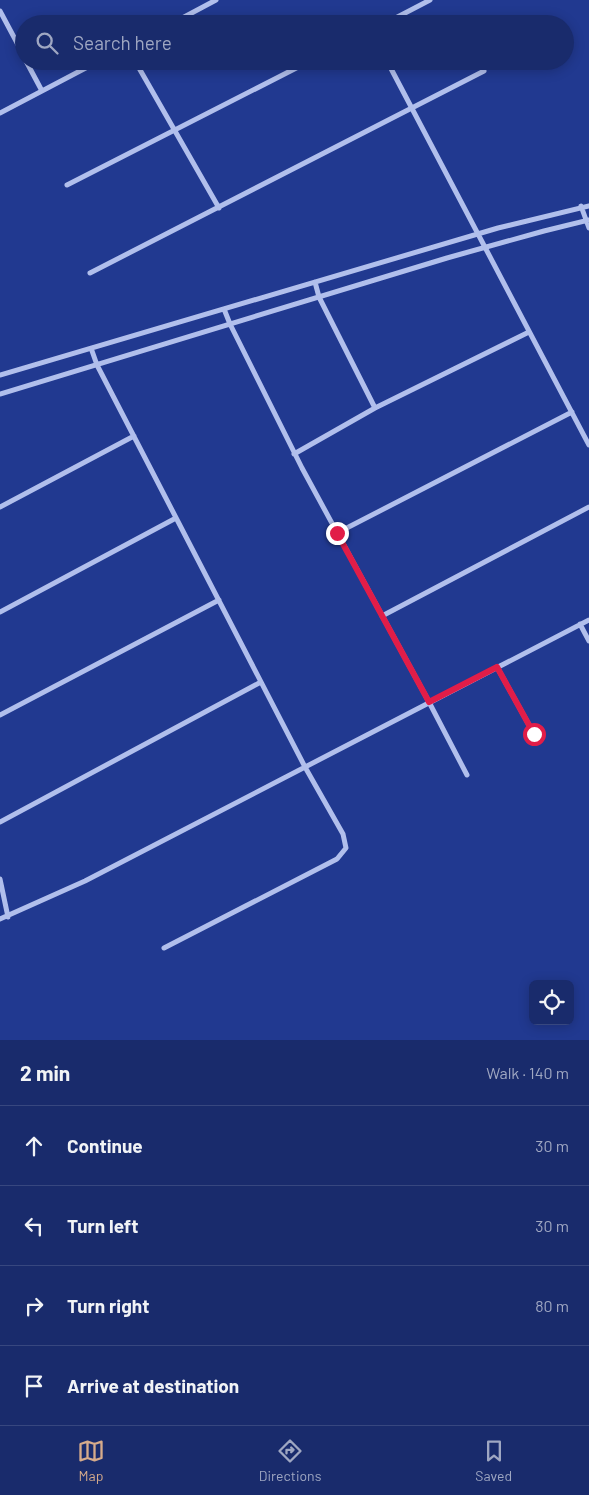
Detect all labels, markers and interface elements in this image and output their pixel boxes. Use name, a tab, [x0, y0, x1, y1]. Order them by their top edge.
search box	[15, 15, 574, 70]
icon: search	[33, 29, 61, 57]
text: Search here	[73, 31, 172, 54]
route end	[326, 522, 349, 545]
route start	[523, 723, 546, 746]
map controls	[529, 980, 574, 1025]
button: locate	[529, 980, 574, 1025]
text: 2 min	[20, 1060, 70, 1085]
text: Walk · 140 m	[486, 1063, 569, 1082]
icon: ahead	[20, 1132, 48, 1160]
text: Continue	[67, 1134, 143, 1157]
text: 30 m	[535, 1136, 569, 1155]
icon: left	[20, 1212, 48, 1240]
text: Turn left	[67, 1214, 138, 1237]
text: 30 m	[535, 1216, 569, 1235]
icon: right	[20, 1292, 48, 1320]
text: Turn right	[67, 1294, 149, 1317]
text: 80 m	[535, 1296, 569, 1315]
icon: arrive	[20, 1372, 48, 1400]
text: Arrive at destination	[67, 1374, 239, 1397]
tab: Map	[77, 1437, 105, 1484]
tab: Directions	[259, 1437, 321, 1484]
tab: Saved	[475, 1437, 512, 1484]

